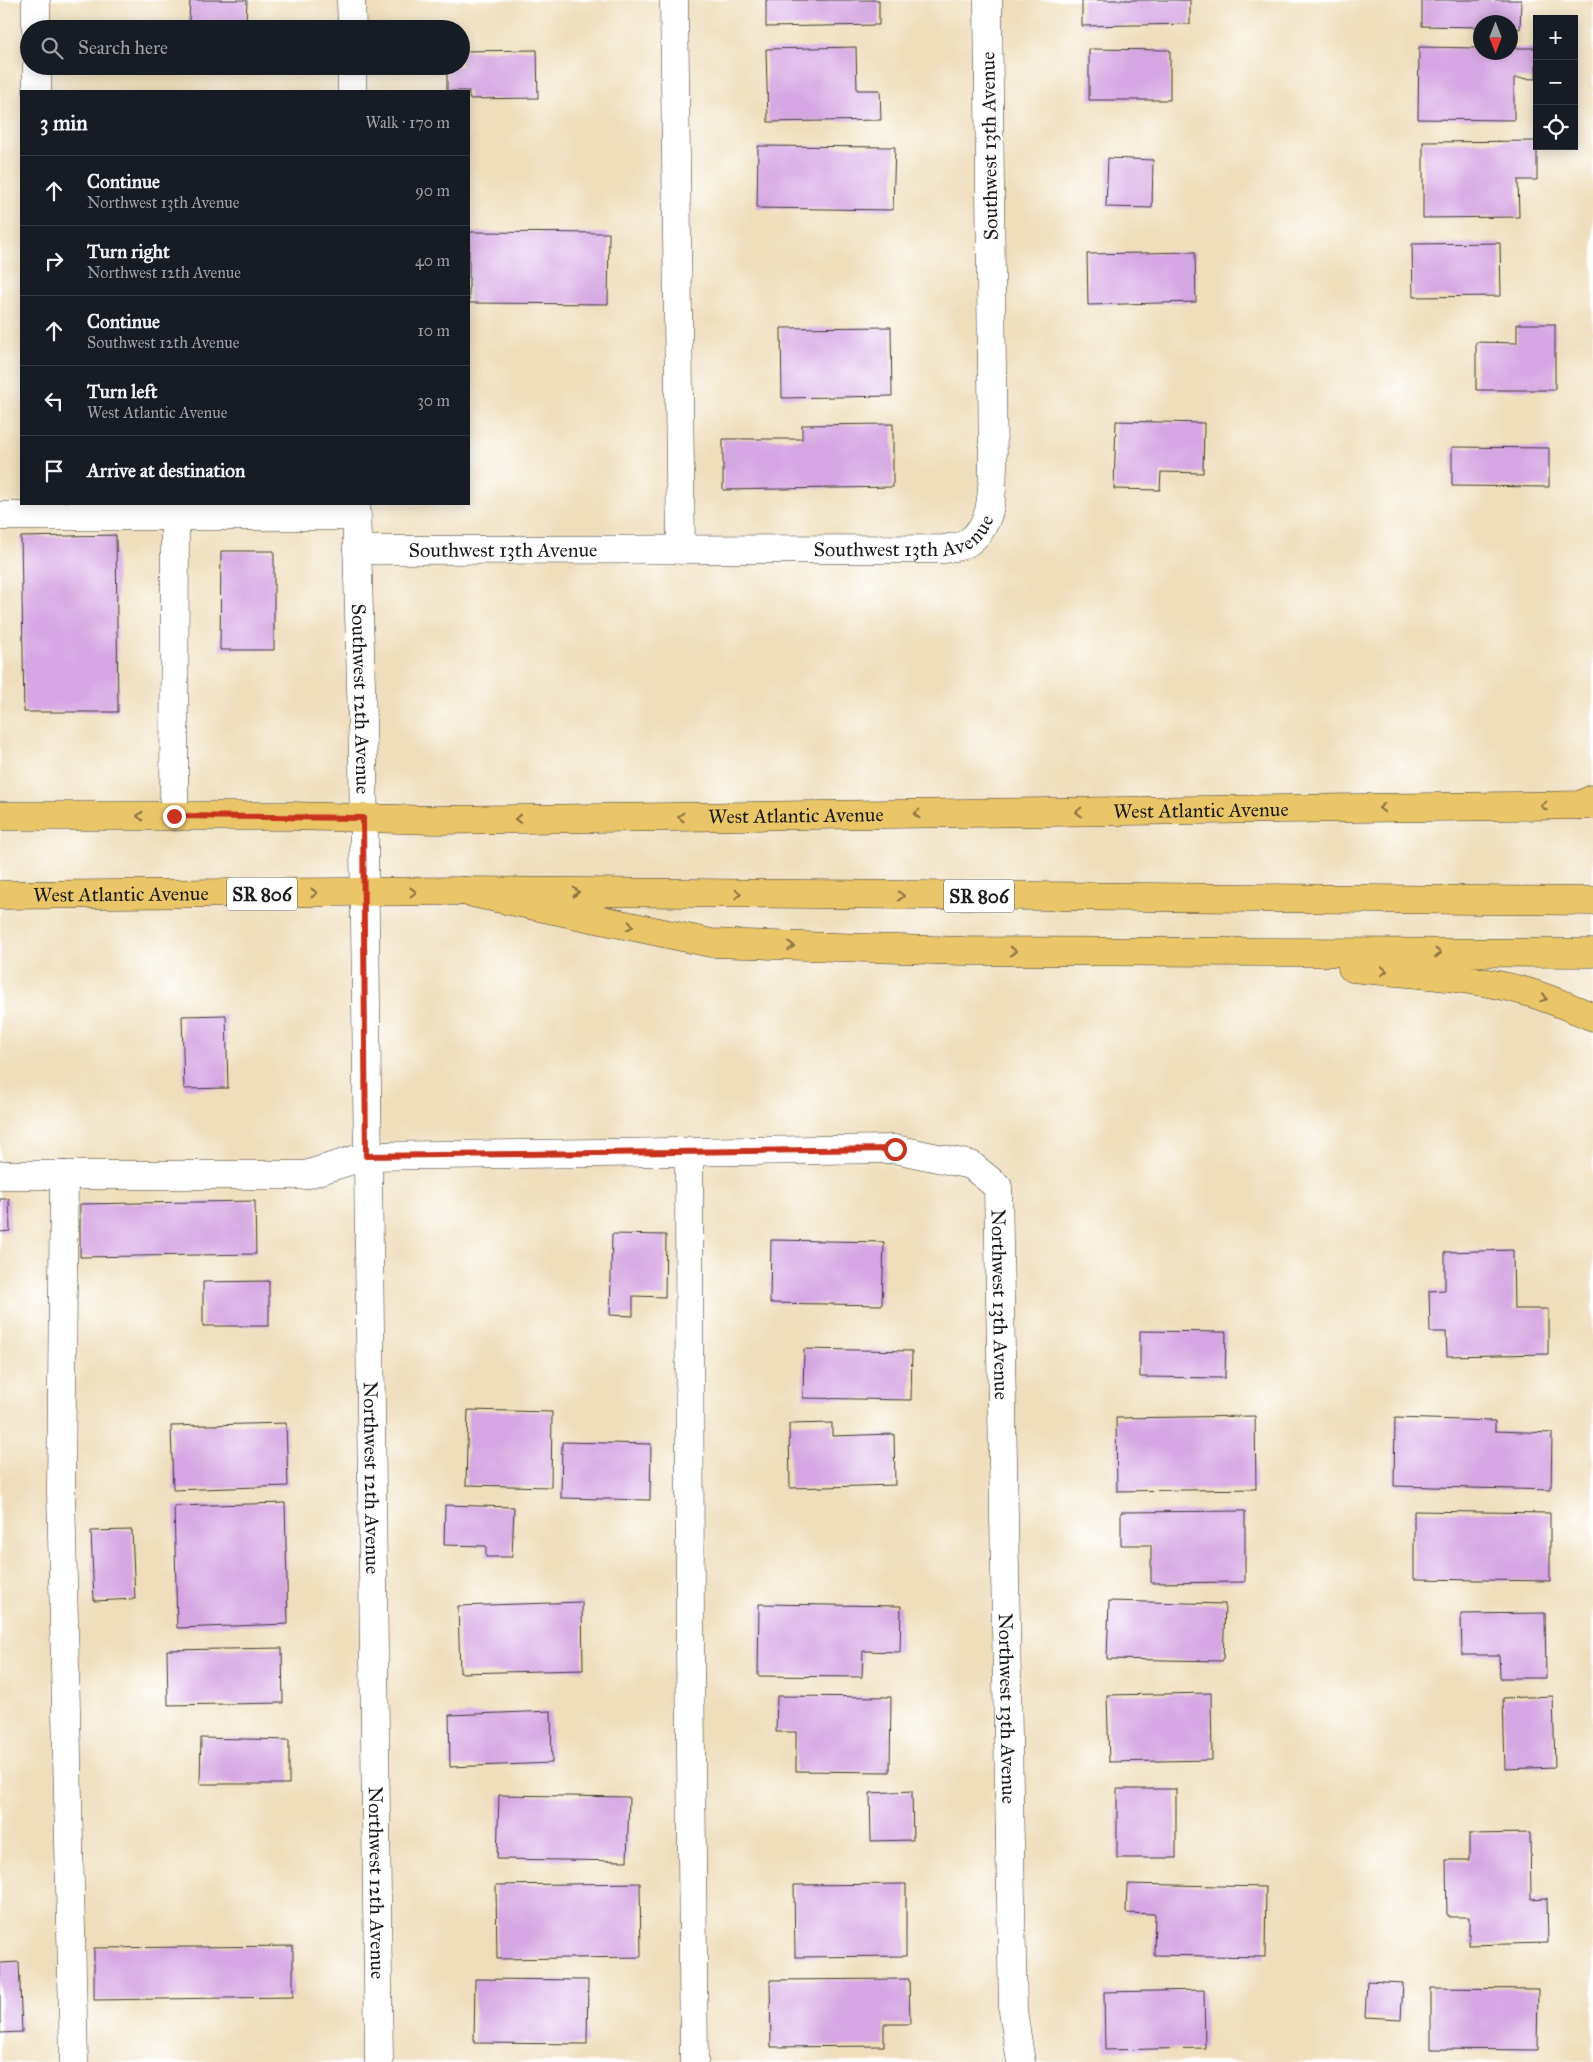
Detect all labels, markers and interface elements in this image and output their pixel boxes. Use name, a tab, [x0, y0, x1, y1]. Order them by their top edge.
north arrow	[1473, 15, 1518, 60]
map controls	[1533, 15, 1578, 150]
button: +	[1533, 15, 1578, 60]
search box	[20, 20, 470, 75]
icon: search	[38, 34, 66, 62]
text: Search here	[78, 36, 168, 59]
street label: Southwest 13th Avenue	[975, 51, 1003, 241]
button: −	[1533, 60, 1578, 105]
button: locate	[1533, 105, 1578, 150]
text: 3 min	[40, 110, 88, 136]
text: Walk · 170 m	[366, 113, 450, 132]
text: Continue	[87, 170, 160, 193]
icon: ahead	[40, 177, 68, 205]
text: 90 m	[415, 181, 450, 200]
text: Northwest 13th Avenue	[87, 193, 240, 212]
text: Turn right	[87, 240, 170, 263]
icon: right	[40, 247, 68, 275]
text: 40 m	[415, 251, 450, 270]
text: Northwest 12th Avenue	[87, 263, 241, 282]
text: Continue	[87, 310, 160, 333]
icon: ahead	[40, 317, 68, 345]
text: 10 m	[418, 321, 450, 340]
text: Southwest 12th Avenue	[87, 333, 240, 352]
text: Turn left	[87, 380, 157, 403]
icon: left	[40, 387, 68, 415]
text: 30 m	[417, 391, 450, 410]
text: West Atlantic Avenue	[87, 403, 227, 422]
icon: arrive	[40, 457, 68, 485]
text: Arrive at destination	[87, 459, 245, 482]
street label: Southwest 13th Avenue	[814, 511, 999, 561]
street label: Southwest 13th Avenue	[409, 538, 597, 562]
street label: Southwest 12th Avenue	[347, 603, 375, 794]
street label: West Atlantic Avenue	[1113, 797, 1289, 823]
one-way arrow	[1540, 801, 1548, 811]
street label: West Atlantic Avenue	[708, 802, 884, 828]
one-way arrow	[1378, 803, 1386, 813]
route end	[163, 805, 186, 828]
one-way arrow	[1075, 807, 1083, 817]
one-way arrow	[913, 809, 921, 820]
one-way arrow	[135, 811, 143, 821]
one-way arrow	[676, 812, 684, 822]
one-way arrow	[514, 814, 522, 824]
road number: SR 806	[227, 878, 297, 911]
road number: SR 806	[944, 879, 1014, 912]
street label: West Atlantic Avenue	[33, 881, 209, 907]
one-way arrow	[410, 887, 417, 897]
one-way arrow	[572, 887, 580, 897]
one-way arrow	[310, 888, 318, 898]
one-way arrow	[734, 889, 742, 899]
one-way arrow	[897, 891, 905, 901]
one-way arrow	[626, 921, 635, 931]
one-way arrow	[788, 941, 795, 951]
one-way arrow	[1010, 946, 1017, 956]
one-way arrow	[1434, 948, 1442, 958]
one-way arrow	[1381, 966, 1389, 977]
one-way arrow	[1540, 992, 1548, 1002]
route start	[884, 1138, 907, 1161]
street label: Northwest 13th Avenue	[986, 1209, 1014, 1400]
street label: Northwest 12th Avenue	[359, 1381, 385, 1574]
street label: Northwest 13th Avenue	[994, 1613, 1021, 1804]
street label: Northwest 12th Avenue	[364, 1786, 390, 1979]

